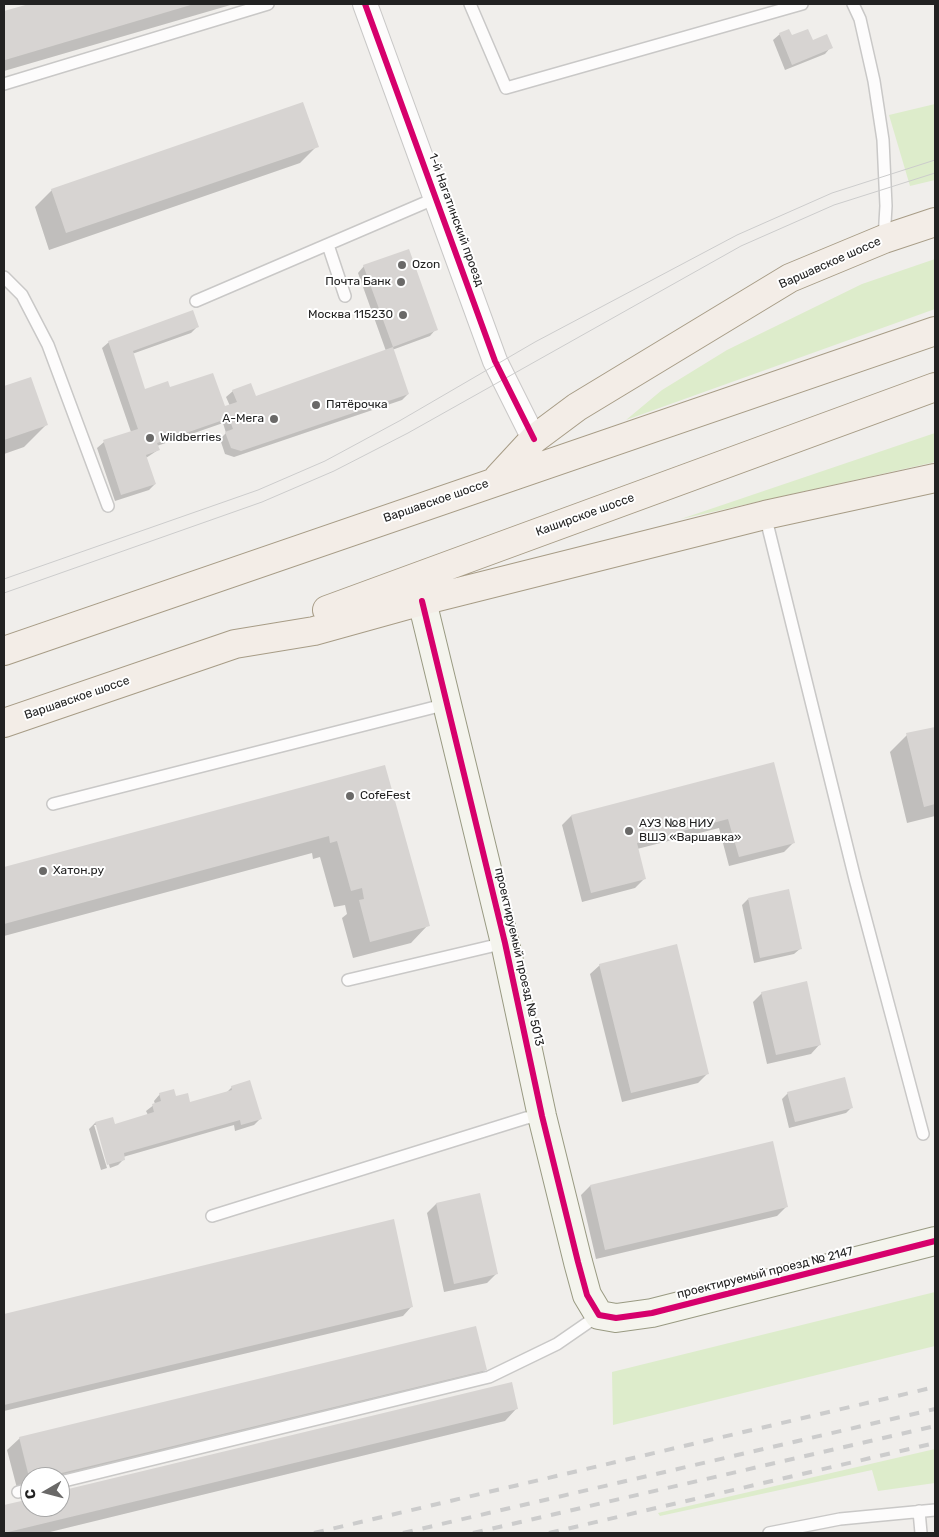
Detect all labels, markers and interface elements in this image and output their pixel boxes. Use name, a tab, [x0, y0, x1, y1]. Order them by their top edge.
street label: 1-й Нагатинский проезд	[425, 151, 487, 289]
street label: Варшавское шоссе	[777, 234, 883, 292]
place label: Ozon	[412, 258, 440, 272]
marker: Ozon	[396, 259, 408, 271]
place label: Почта Банк	[325, 275, 391, 289]
marker: Почта Банк	[395, 276, 407, 288]
place label: Москва 115230	[308, 308, 393, 322]
marker: Москва 115230	[397, 309, 409, 321]
place label: Пятёрочка	[326, 398, 388, 412]
marker: Пятёрочка	[310, 399, 322, 411]
place label: А-Мега	[222, 412, 264, 426]
marker: А-Мега	[268, 413, 280, 425]
place label: Wildberries	[160, 431, 221, 445]
marker: Wildberries	[144, 432, 156, 444]
street label: Варшавское шоссе	[382, 476, 490, 526]
street label: Каширское шоссе	[534, 490, 636, 540]
street label: Варшавское шоссе	[23, 673, 131, 723]
place label: CofeFest	[360, 789, 410, 803]
marker: CofeFest	[344, 790, 356, 802]
place label: АУЗ №8 НИУ ВШЭ «Варшавка»	[639, 817, 741, 845]
marker: АУЗ №8 НИУ ВШЭ «Варшавка»	[623, 825, 635, 837]
place label: Хатон.ру	[53, 864, 104, 878]
marker: Хатон.ру	[37, 865, 49, 877]
street label: проектируемый проезд № 5013	[491, 866, 547, 1048]
street label: проектируемый проезд № 2147	[675, 1244, 855, 1302]
north arrow	[20, 1467, 70, 1517]
text: С	[22, 1488, 40, 1500]

